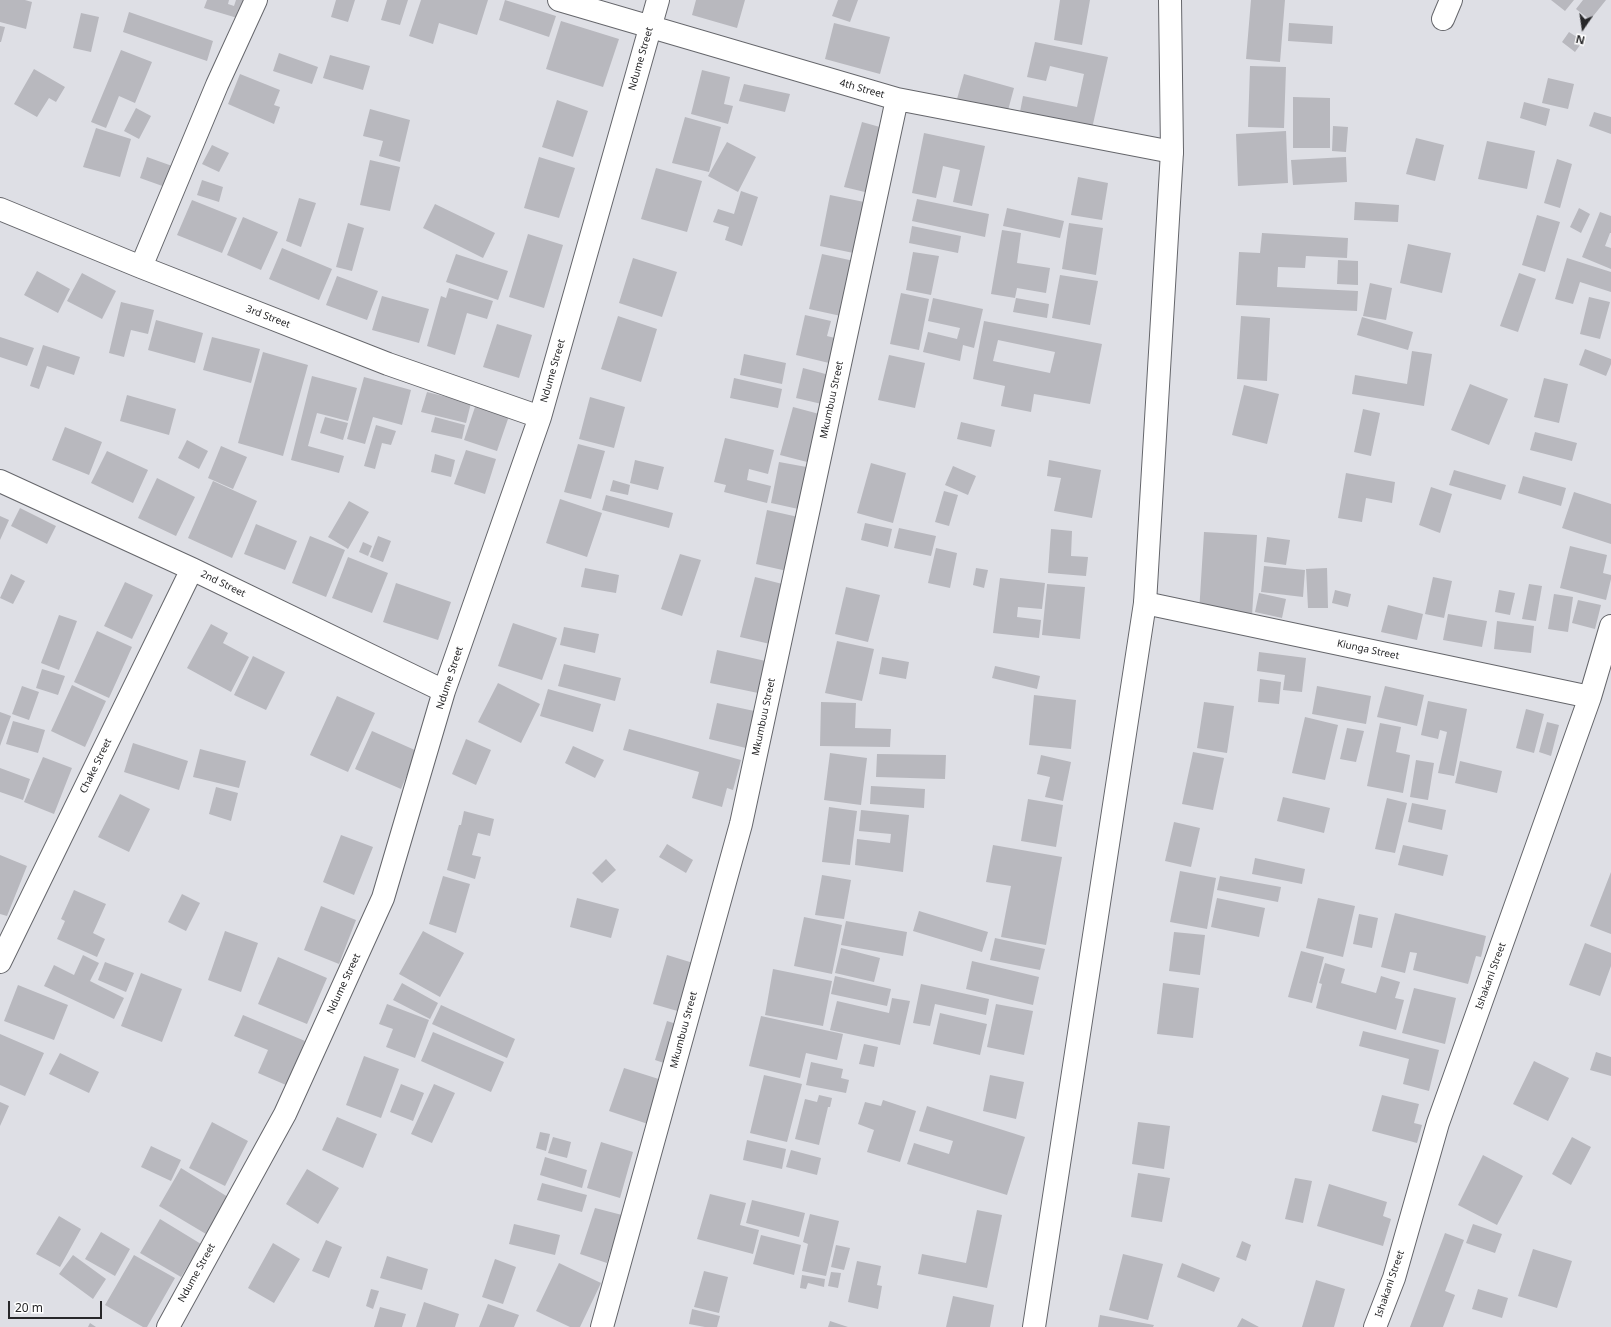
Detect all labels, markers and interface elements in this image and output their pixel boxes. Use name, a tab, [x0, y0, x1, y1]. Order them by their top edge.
north arrow	[1563, 8, 1603, 48]
street label: Ndume Street	[626, 26, 656, 92]
text: N	[1574, 32, 1586, 48]
street label: 4th Street	[838, 77, 886, 101]
street label: 3rd Street	[244, 303, 292, 331]
street label: Ndume Street	[538, 338, 568, 404]
street label: Mkumbuu Street	[818, 360, 846, 440]
street label: 2nd Street	[199, 568, 247, 600]
street label: Kiunga Street	[1336, 638, 1400, 662]
street label: Ndume Street	[434, 645, 466, 711]
street label: Mkumbuu Street	[750, 677, 778, 757]
street label: Chake Street	[78, 737, 114, 795]
street label: Ishakani Street	[1473, 941, 1509, 1011]
street label: Ndume Street	[325, 952, 363, 1016]
street label: Mkumbuu Street	[668, 990, 700, 1070]
street label: Ndume Street	[176, 1241, 218, 1305]
street label: Ishakani Street	[1373, 1249, 1407, 1319]
scale bar	[10, 1293, 104, 1319]
text: 20 m	[15, 1299, 43, 1316]

